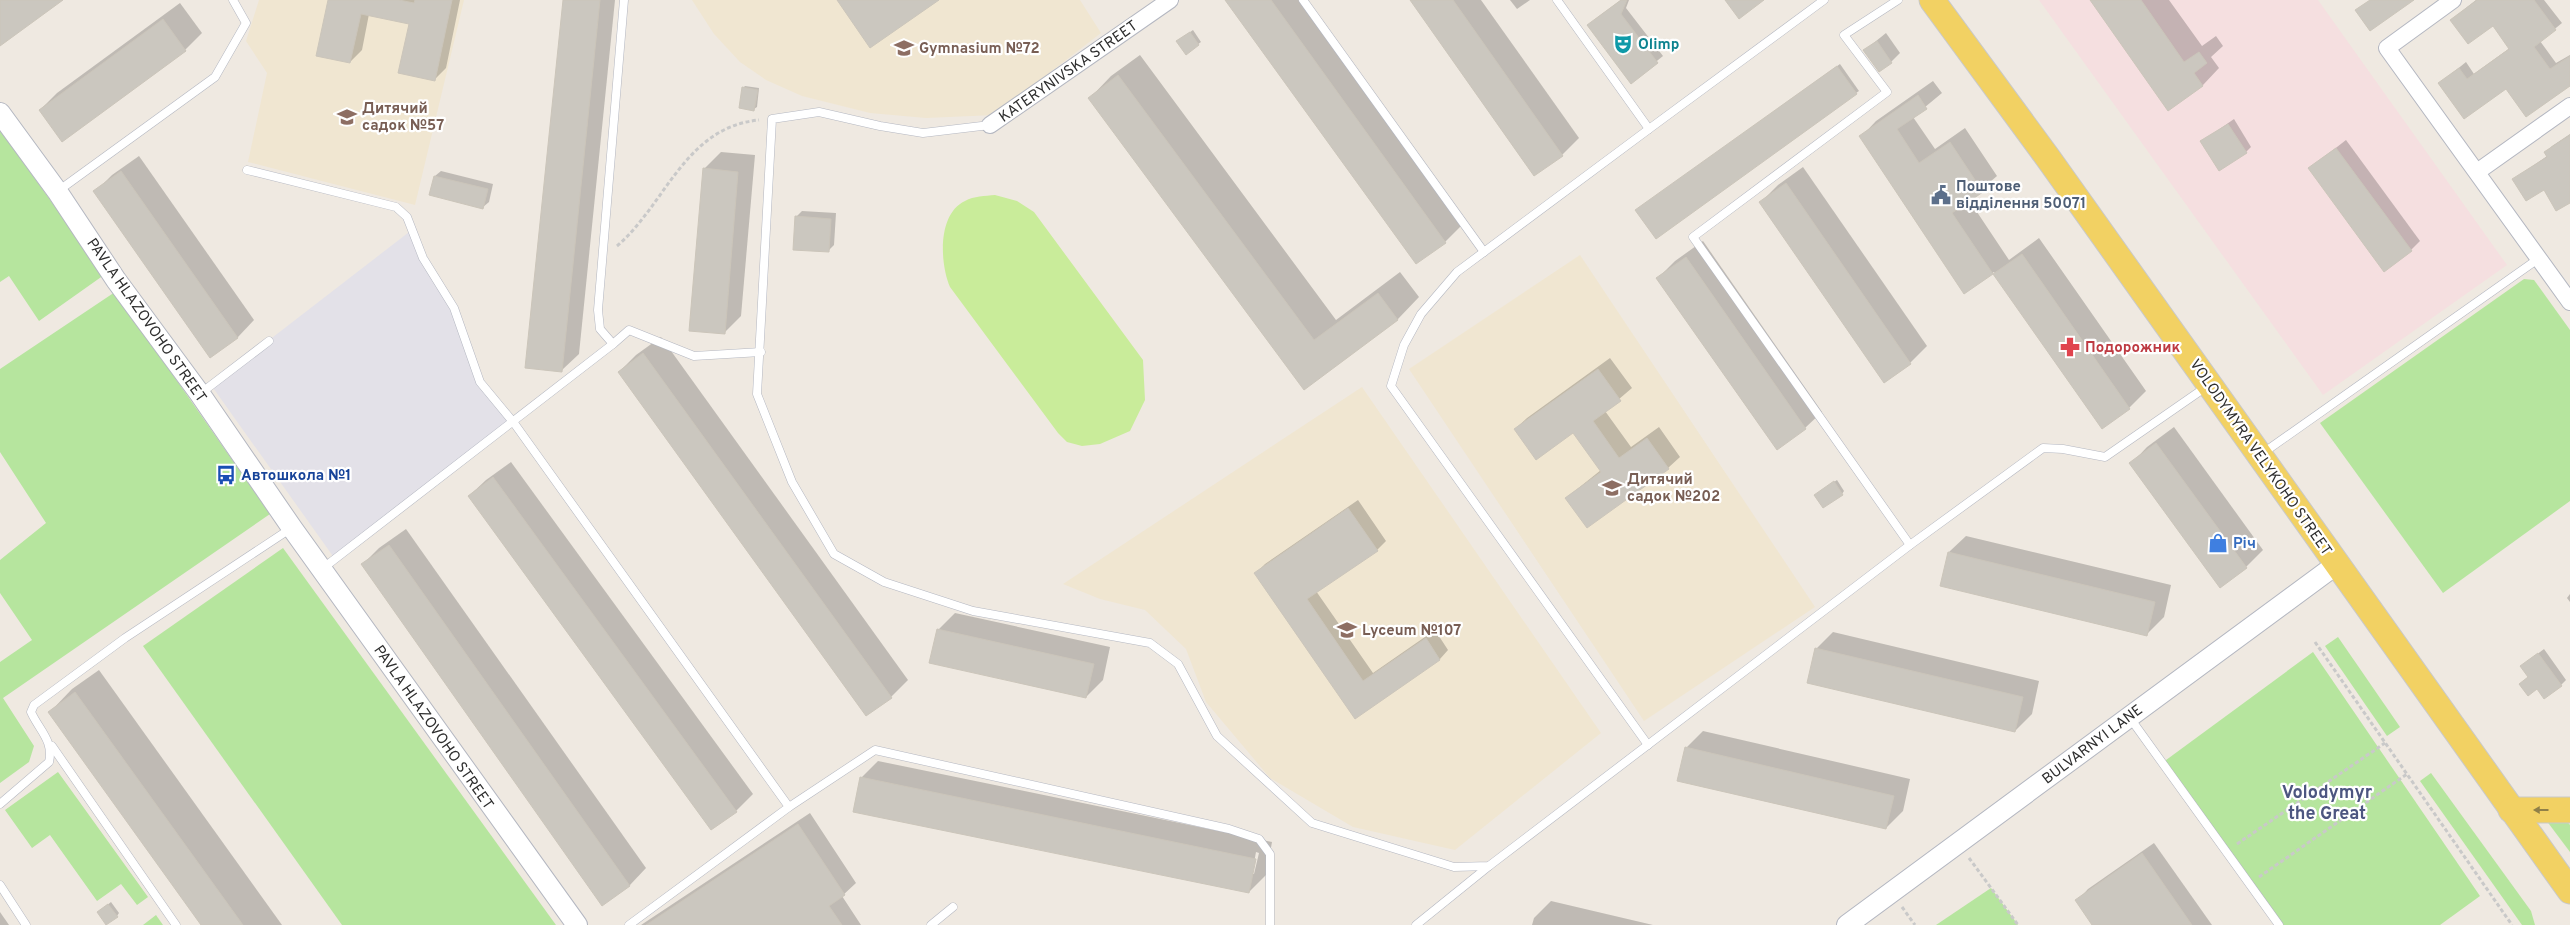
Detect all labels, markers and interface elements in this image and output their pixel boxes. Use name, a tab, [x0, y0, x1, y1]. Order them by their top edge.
street label: KATERYNIVSKA STREET	[996, 17, 1142, 127]
theatre icon: Olimp	[1612, 33, 1634, 55]
place label: Olimp	[1638, 36, 1679, 55]
school or university icon: Gymnasium №72	[893, 37, 915, 59]
place label: Gymnasium №72	[919, 40, 1040, 59]
place label: Дитячий садок №57	[362, 100, 444, 136]
school or university icon: Дитячий садок №57	[336, 106, 358, 128]
place label: Поштове відділення 50071	[1956, 178, 2086, 214]
public building icon: Поштове відділення 50071	[1930, 184, 1952, 206]
street label: PAVLA HLAZOVOHO STREET	[82, 235, 210, 407]
pharmacy icon: Подорожник	[2059, 336, 2081, 358]
place label: Подорожник	[2085, 339, 2180, 358]
street label: VOLODYMYRA VELYKOHO STREET	[2184, 356, 2335, 560]
bus stop icon: Автошкола №1	[215, 464, 237, 486]
place label: Автошкола №1	[241, 467, 351, 486]
place label: Дитячий садок №202	[1627, 471, 1720, 507]
school or university icon: Дитячий садок №202	[1601, 477, 1623, 499]
shop icon: Річ	[2207, 532, 2229, 554]
place label: Річ	[2233, 535, 2256, 554]
school or university icon: Lyceum №107	[1336, 619, 1358, 641]
place label: Lyceum №107	[1362, 622, 1461, 641]
street label: PAVLA HLAZOVOHO STREET	[369, 642, 497, 814]
street label: BULVARNYI LANE	[2039, 701, 2147, 789]
district label: Volodymyr the Great	[2282, 782, 2373, 826]
one-way arrow	[2532, 806, 2548, 814]

